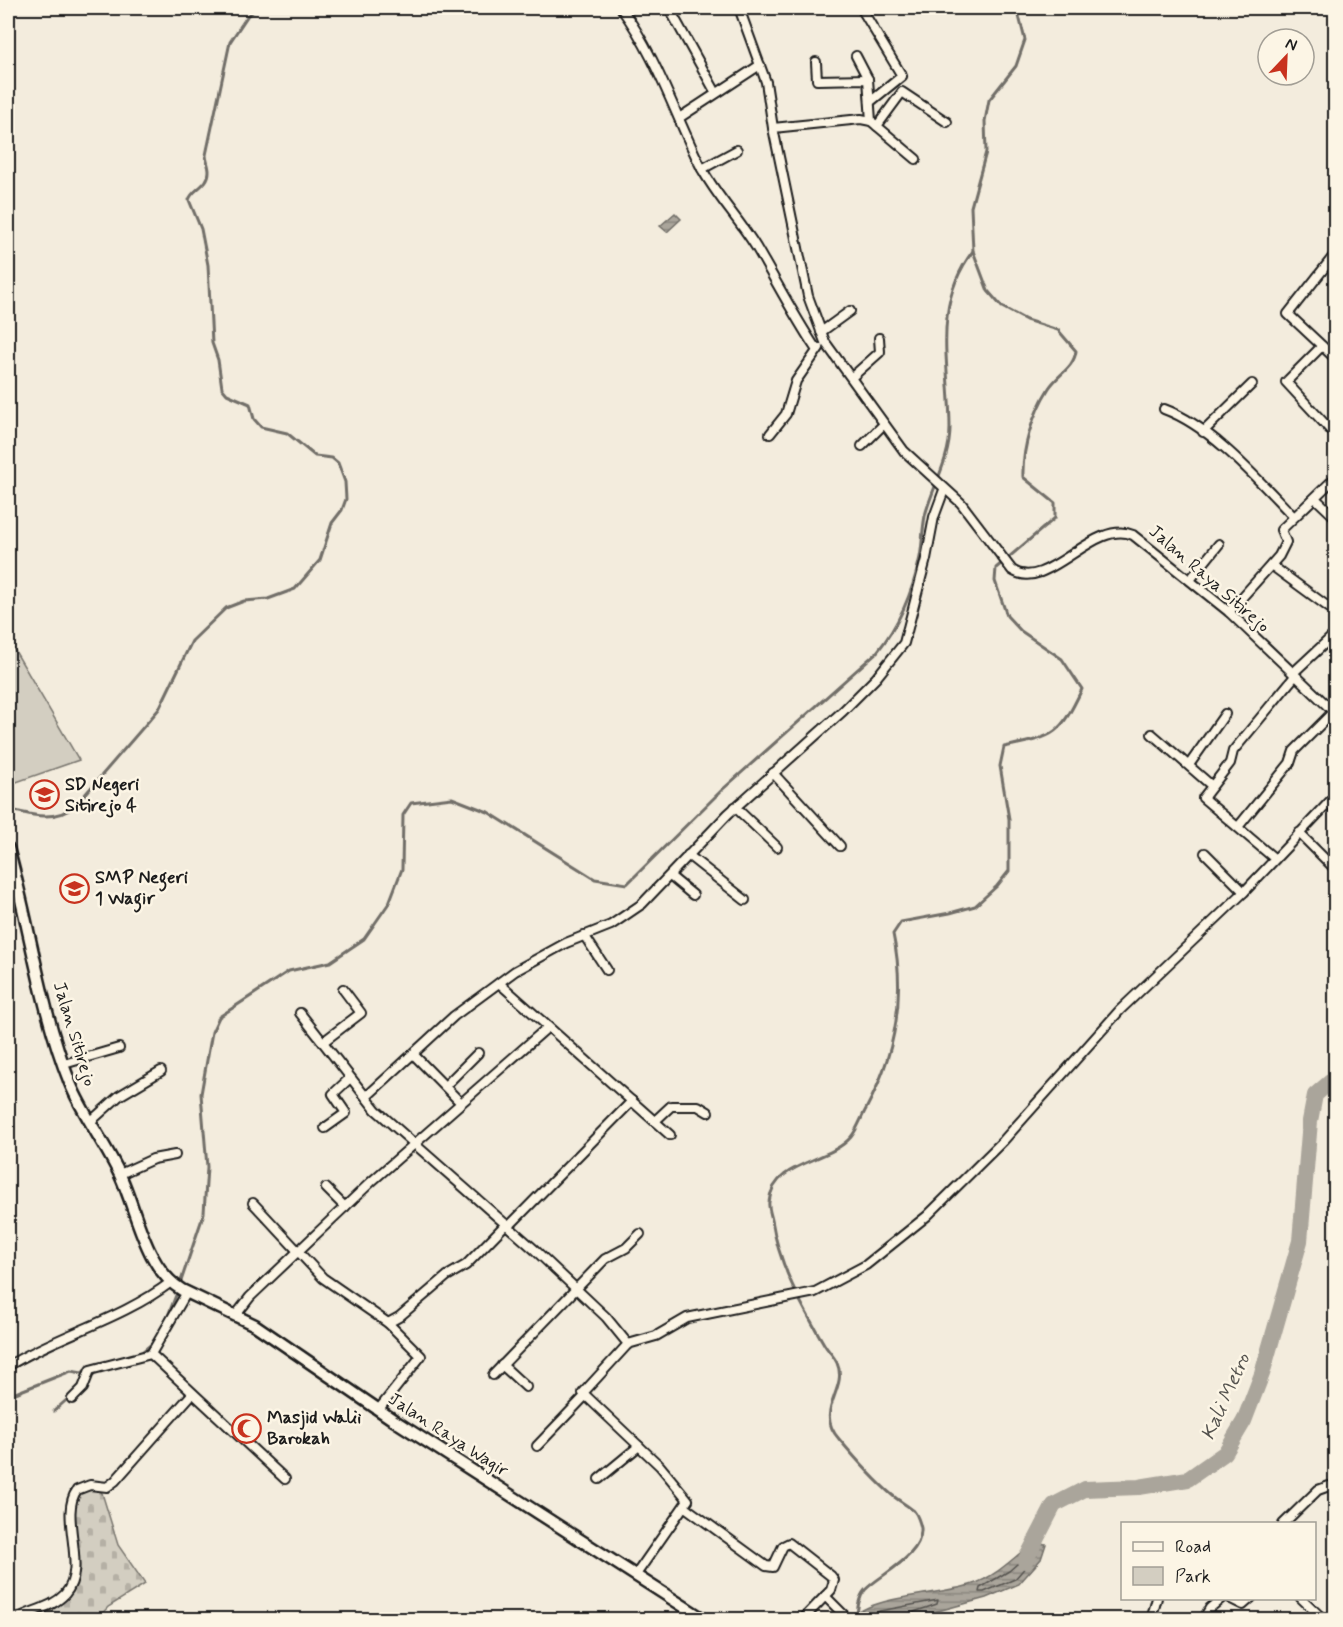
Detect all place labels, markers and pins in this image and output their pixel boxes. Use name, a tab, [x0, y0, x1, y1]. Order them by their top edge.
place label: SD Negeri Sitirejo 4	[65, 773, 139, 818]
school or university icon: SD Negeri Sitirejo 4	[28, 779, 60, 811]
place label: SMP Negeri 1 Wagir	[95, 866, 188, 913]
school or university icon: SMP Negeri 1 Wagir	[58, 872, 90, 904]
place label: Masjid Walii Barokah	[267, 1406, 361, 1451]
mosque icon: Masjid Walii Barokah	[230, 1412, 262, 1444]

